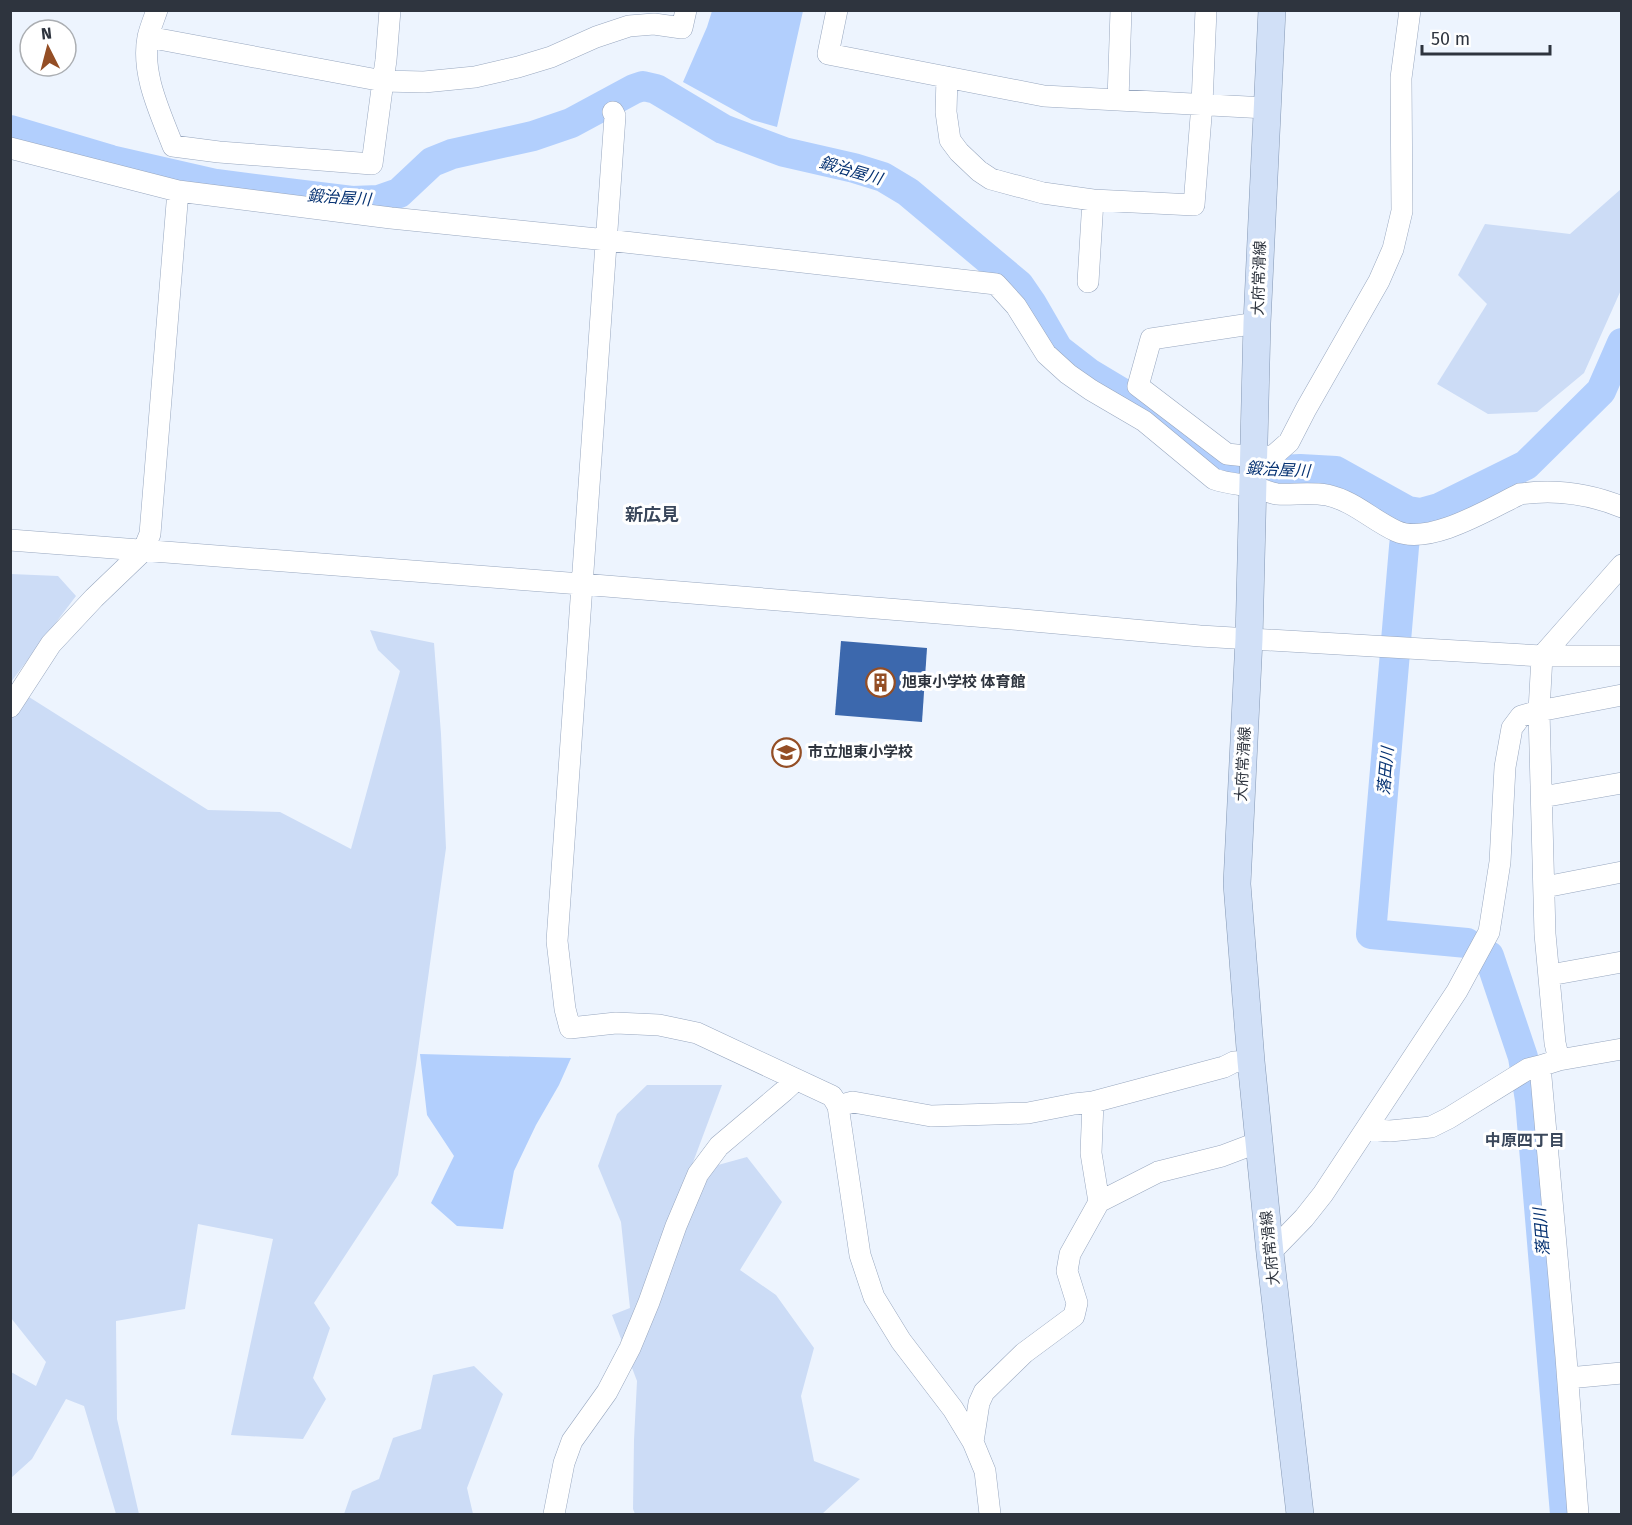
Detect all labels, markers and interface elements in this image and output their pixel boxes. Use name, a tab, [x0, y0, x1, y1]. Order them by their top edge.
north arrow	[18, 18, 78, 78]
scale bar	[1422, 18, 1550, 56]
text: N	[40, 24, 53, 44]
text: 50 m	[1431, 28, 1470, 50]
water label: 鍛治屋川	[817, 153, 886, 189]
water label: 鍛治屋川	[306, 186, 374, 209]
street label: 大府常滑線	[1249, 240, 1269, 316]
water label: 鍛治屋川	[1246, 458, 1312, 481]
district label: 新広見	[625, 504, 679, 526]
building icon: 旭東小学校 体育館	[865, 666, 897, 698]
place label: 旭東小学校 体育館	[902, 673, 1026, 691]
street label: 大府常滑線	[1232, 726, 1254, 802]
school or university icon: 市立旭東小学校	[771, 736, 803, 768]
place label: 市立旭東小学校	[808, 743, 913, 761]
water label: 落田川	[1374, 744, 1397, 796]
district label: 中原四丁目	[1485, 1131, 1565, 1150]
water label: 落田川	[1530, 1205, 1553, 1257]
street label: 大府常滑線	[1257, 1210, 1283, 1286]

